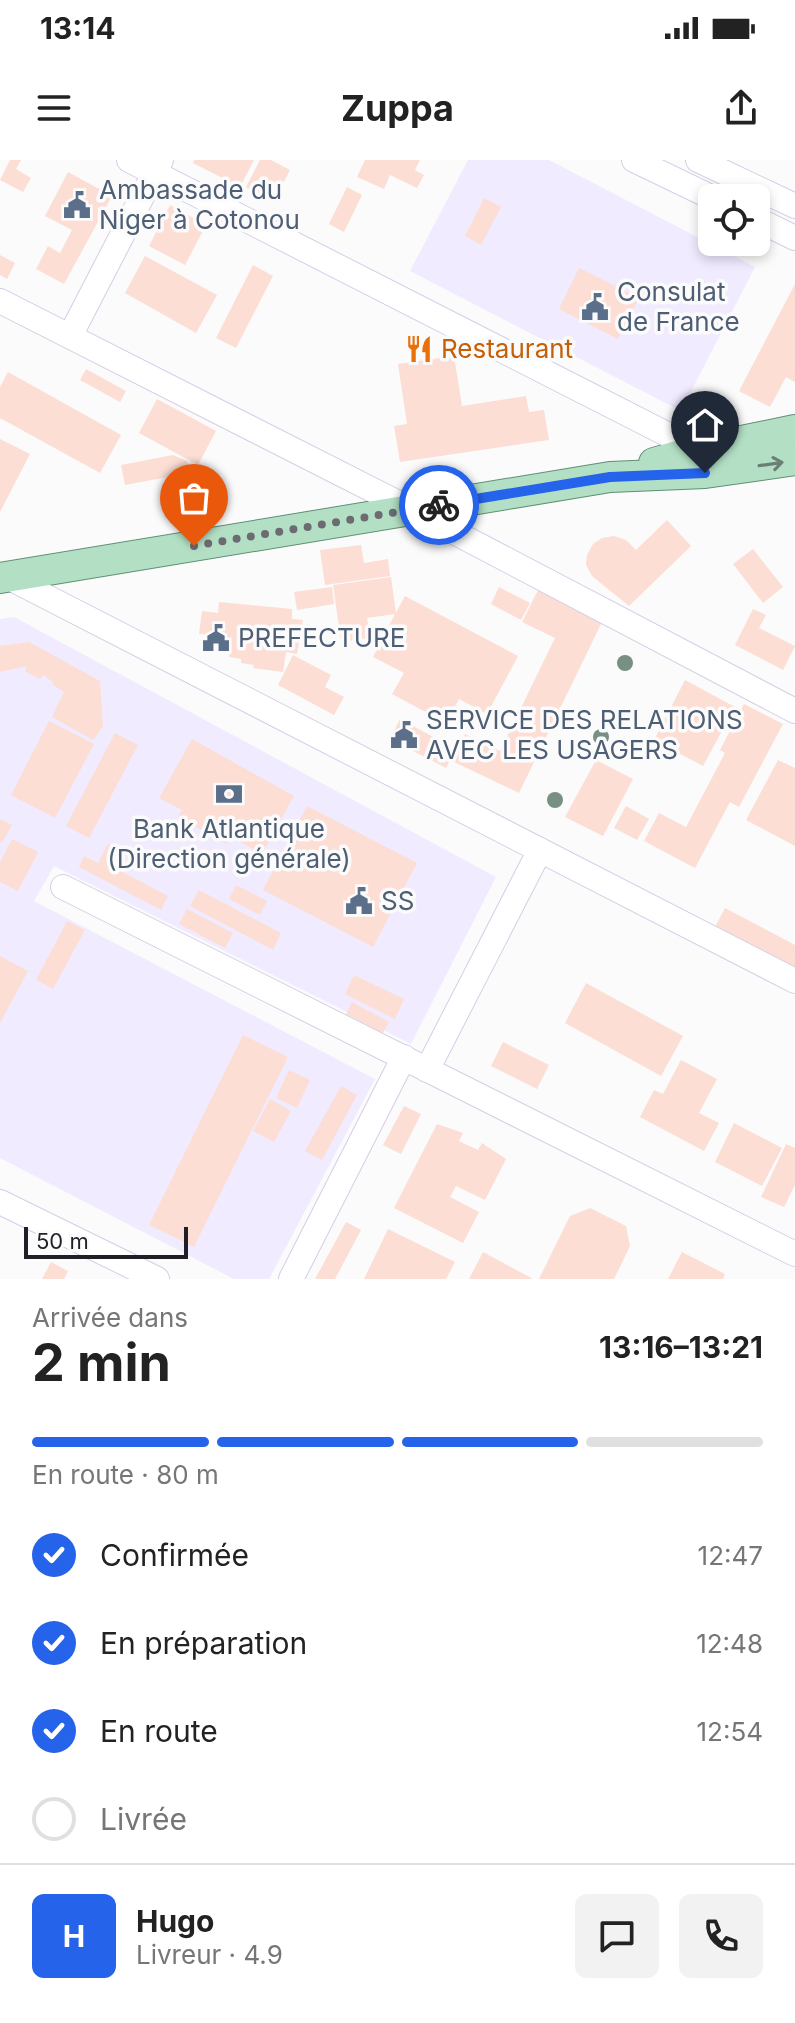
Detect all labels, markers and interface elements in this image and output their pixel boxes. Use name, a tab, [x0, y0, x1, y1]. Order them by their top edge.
text: 13:14	[40, 10, 116, 46]
icon: menu	[32, 86, 76, 130]
text: Zuppa	[341, 86, 454, 130]
icon: share	[719, 86, 763, 130]
place label: Ambassade du Niger à Cotonou	[99, 174, 300, 235]
map controls	[698, 184, 770, 256]
button: locate	[698, 184, 770, 256]
public building icon: Ambassade du Niger à Cotonou	[62, 190, 92, 220]
place label: Consulat de France	[617, 276, 740, 337]
public building icon: Consulat de France	[580, 292, 610, 322]
place label: Restaurant	[441, 333, 573, 364]
restaurant icon: Restaurant	[404, 334, 434, 364]
pin	[671, 391, 739, 473]
icon: home	[683, 403, 727, 447]
one-way arrow	[758, 456, 783, 471]
pin	[160, 464, 228, 546]
courier	[399, 465, 479, 545]
icon: bag	[172, 476, 216, 520]
icon: bike	[417, 483, 461, 527]
place label: PREFECTURE	[238, 622, 405, 653]
public building icon: PREFECTURE	[201, 623, 231, 653]
place label: SERVICE DES RELATIONS AVEC LES USAGERS	[426, 704, 743, 765]
public building icon: SERVICE DES RELATIONS AVEC LES USAGERS	[389, 720, 419, 750]
bank icon: Bank Atlantique (Direction générale)	[214, 779, 244, 809]
place label: Bank Atlantique (Direction générale)	[107, 813, 351, 874]
place label: SS	[381, 885, 414, 916]
public building icon: SS	[344, 886, 374, 916]
scale bar	[24, 1223, 188, 1259]
text: 50 m	[36, 1228, 89, 1254]
text: Arrivée dans	[32, 1302, 188, 1333]
text: 13:16–13:21	[599, 1329, 763, 1365]
text: 2 min	[32, 1331, 171, 1394]
text: En route · 80 m	[32, 1459, 219, 1490]
icon: check	[32, 1533, 76, 1577]
text: Confirmée	[100, 1537, 249, 1573]
text: 12:47	[698, 1540, 763, 1571]
icon: check	[32, 1621, 76, 1665]
text: En préparation	[100, 1625, 307, 1661]
text: 12:48	[696, 1628, 763, 1659]
icon: check	[32, 1709, 76, 1753]
text: En route	[100, 1713, 218, 1749]
text: 12:54	[696, 1716, 763, 1747]
text: Livrée	[100, 1801, 187, 1837]
button: chat	[575, 1894, 659, 1978]
button: phone	[679, 1894, 763, 1978]
text: Hugo	[136, 1903, 214, 1939]
text: H	[63, 1918, 85, 1954]
text: Livreur · 4.9	[136, 1939, 283, 1970]

